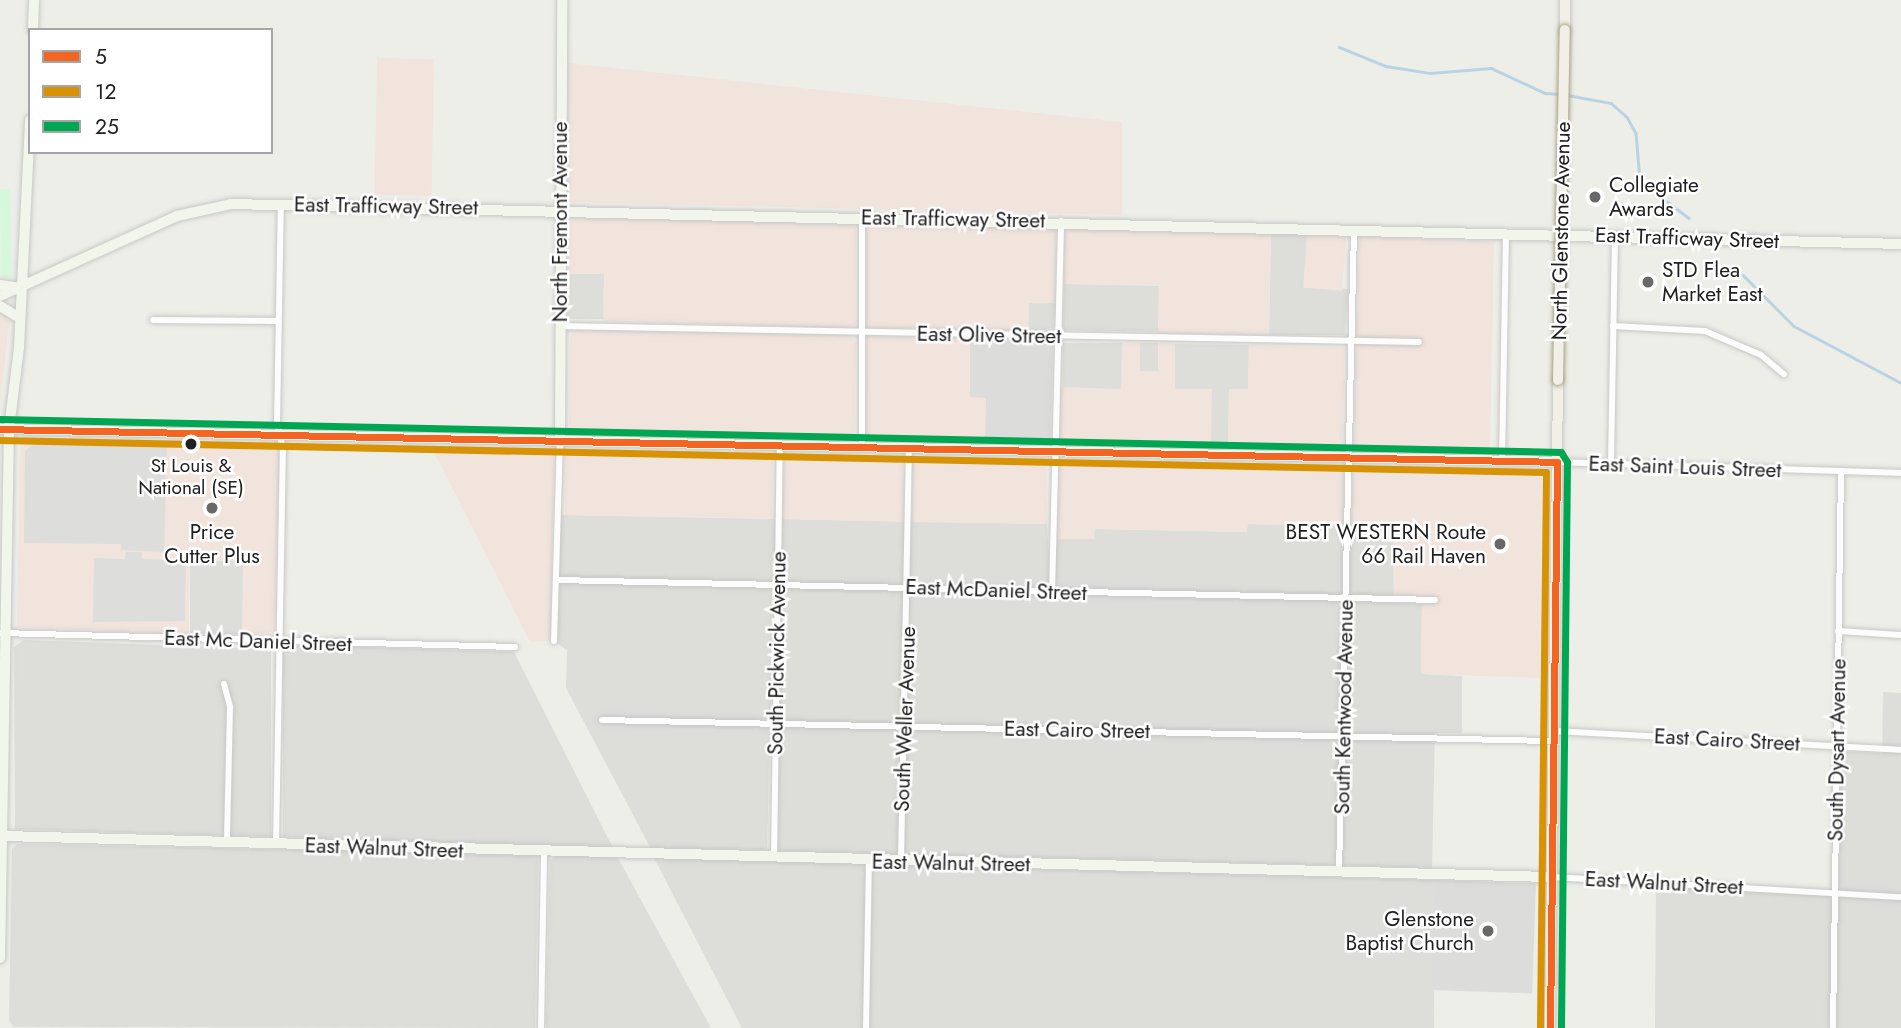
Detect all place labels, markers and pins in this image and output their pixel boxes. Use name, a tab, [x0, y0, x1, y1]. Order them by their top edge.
place label: Collegiate Awards	[1609, 172, 1699, 222]
marker: Collegiate Awards	[1587, 189, 1603, 205]
place label: STD Flea Market East	[1662, 257, 1763, 307]
marker: STD Flea Market East	[1640, 274, 1656, 290]
marker: St Louis & National (SE)	[184, 437, 198, 451]
place label: St Louis & National (SE)	[138, 455, 244, 499]
marker: Price Cutter Plus	[204, 500, 220, 516]
place label: Price Cutter Plus	[164, 519, 260, 569]
place label: BEST WESTERN Route 66 Rail Haven	[1286, 519, 1486, 569]
marker: BEST WESTERN Route 66 Rail Haven	[1492, 536, 1508, 552]
place label: Glenstone Baptist Church	[1346, 906, 1474, 956]
marker: Glenstone Baptist Church	[1480, 923, 1496, 939]

